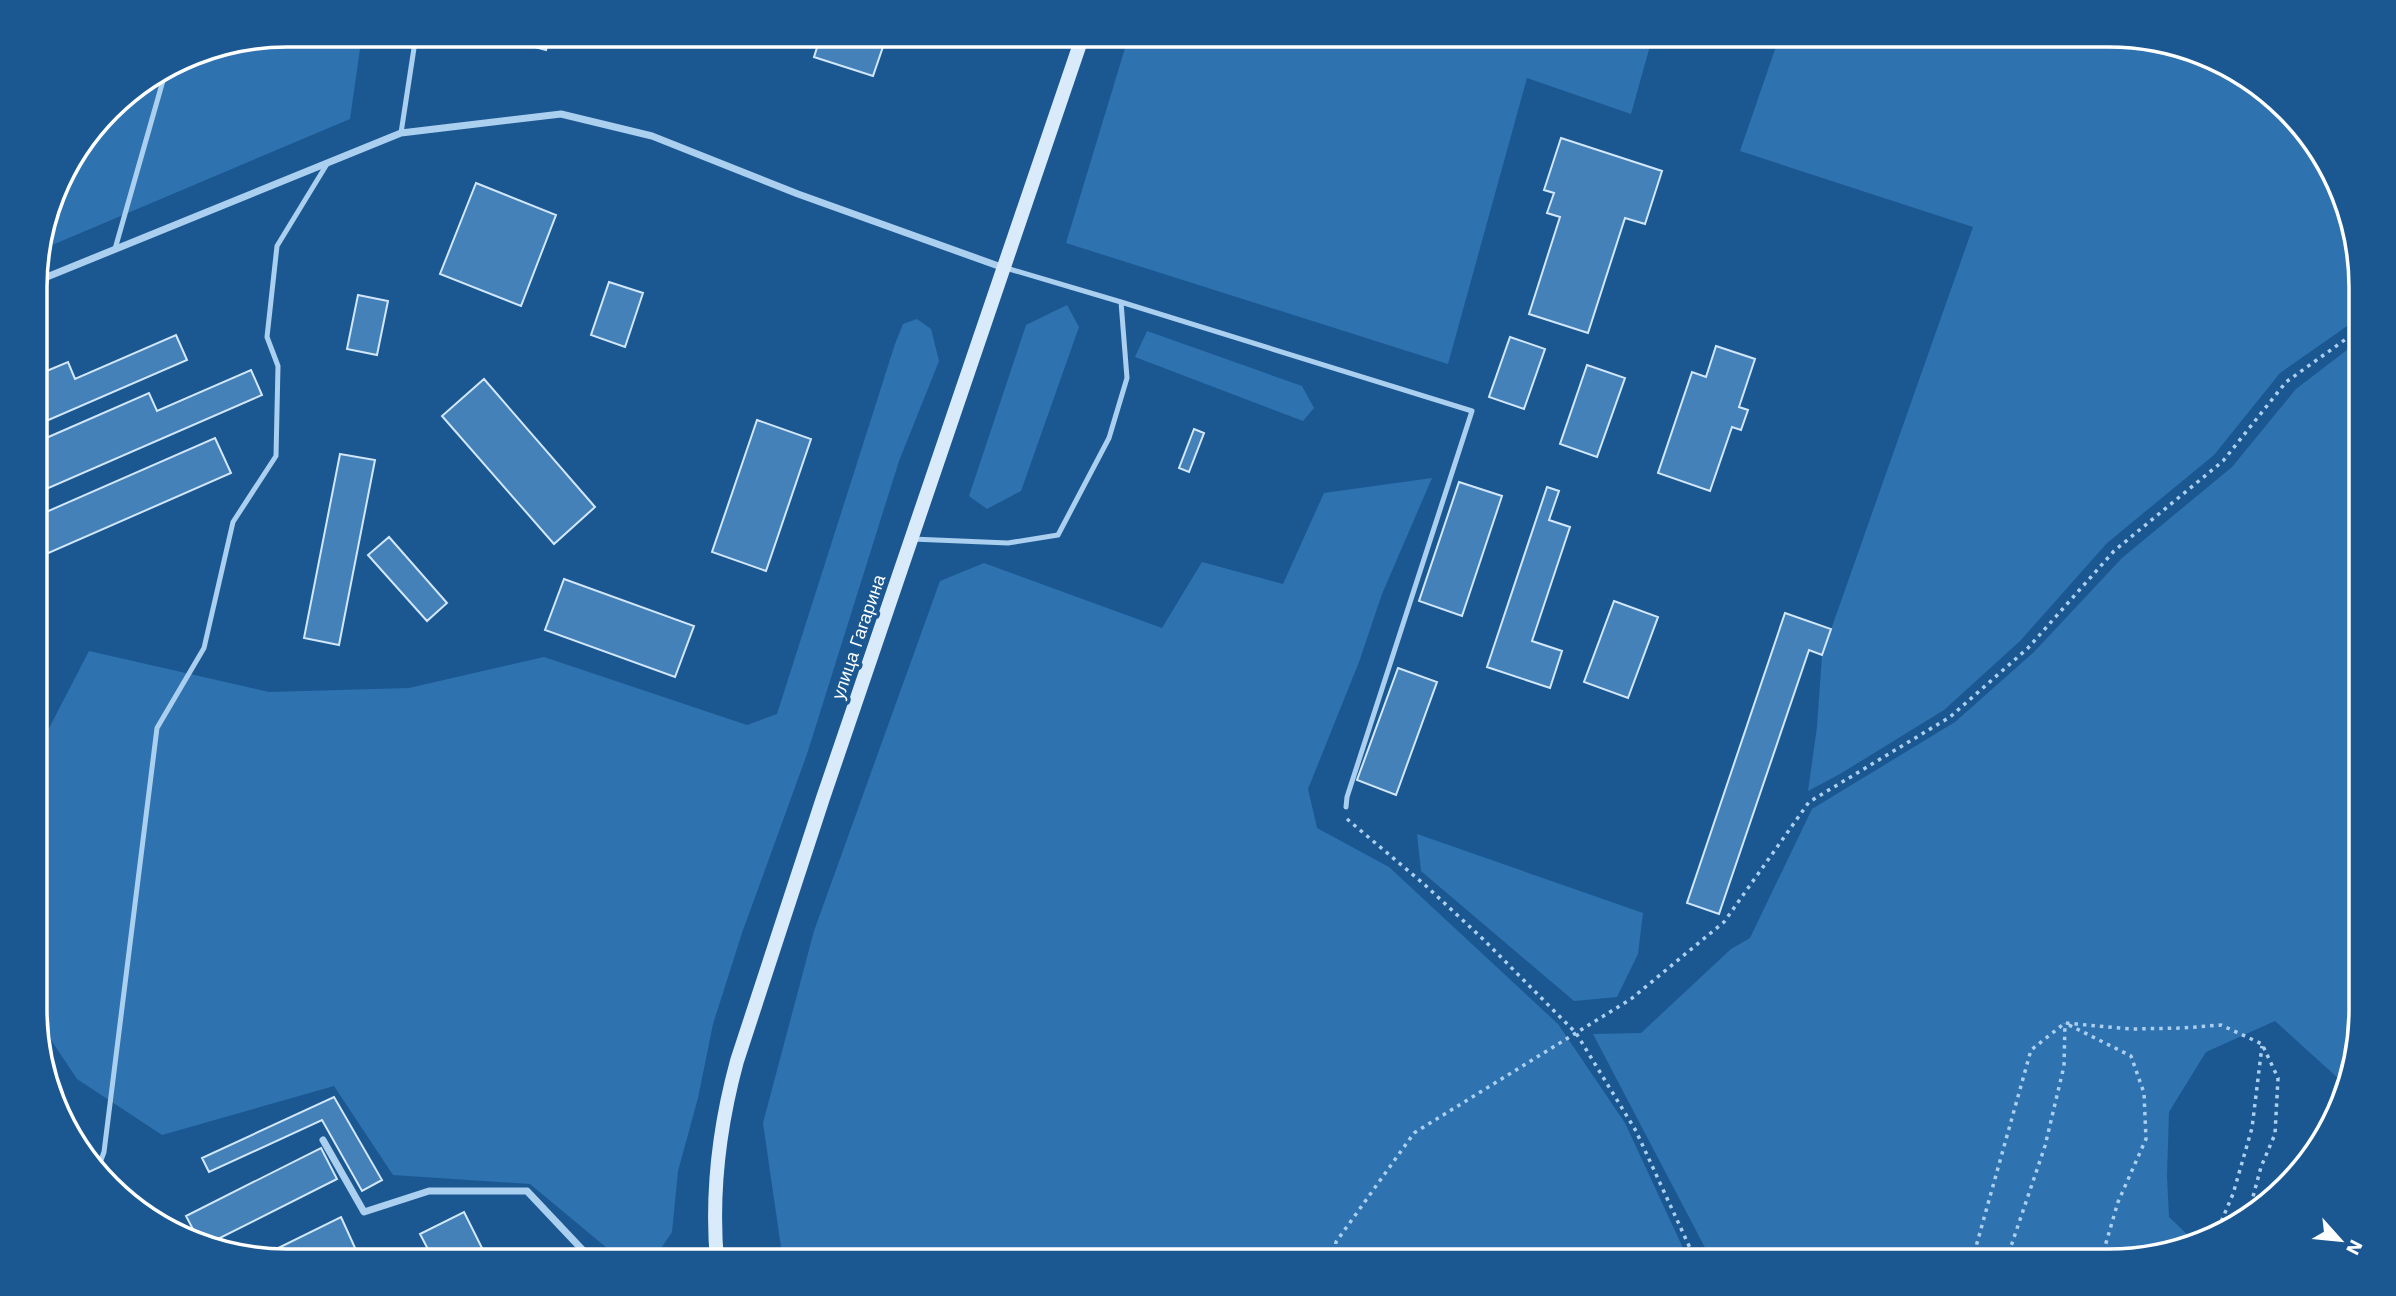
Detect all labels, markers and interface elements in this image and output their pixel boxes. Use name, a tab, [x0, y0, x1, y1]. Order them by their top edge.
street label: улица Гагарина	[827, 571, 890, 702]
north arrow	[2305, 1205, 2375, 1275]
text: N	[2341, 1236, 2368, 1259]

